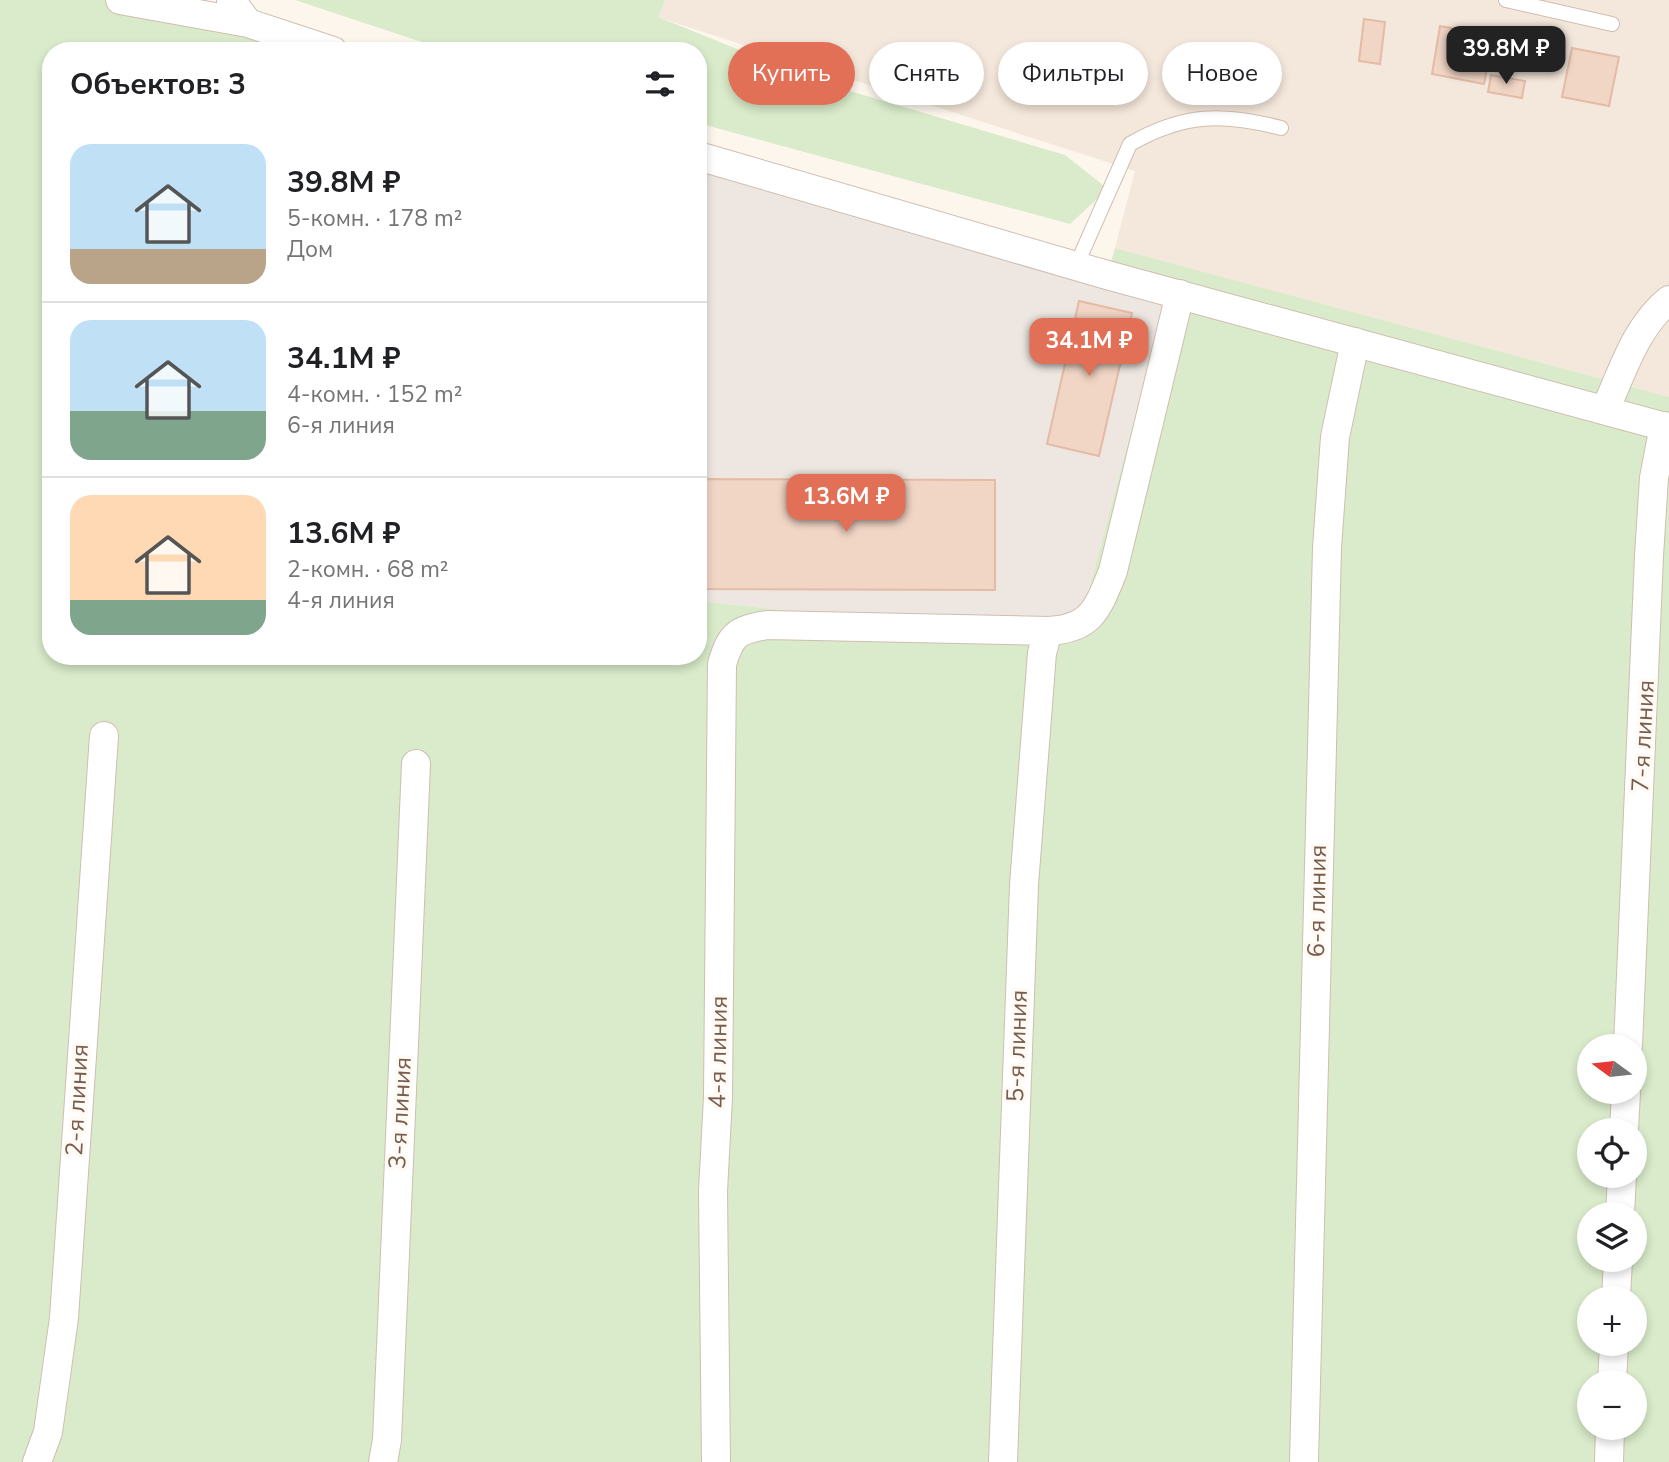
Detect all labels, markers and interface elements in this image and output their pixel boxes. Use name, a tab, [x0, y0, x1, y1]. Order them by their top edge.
pin: 39.8M ₽	[1441, 27, 1571, 86]
text: 39.8M ₽	[1462, 33, 1550, 64]
chip: Купить	[728, 42, 855, 105]
chip: Снять	[869, 42, 984, 105]
chip: Фильтры	[998, 42, 1148, 105]
chip: Новое	[1162, 42, 1282, 105]
text: Объектов: 3	[70, 64, 246, 105]
icon: filters	[641, 65, 679, 103]
text: 39.8M ₽	[287, 162, 401, 203]
icon: home	[126, 172, 210, 256]
text: 5-комн. · 178 m²	[287, 203, 462, 234]
text: Дом	[287, 234, 333, 265]
pin: 34.1M ₽	[1024, 318, 1154, 378]
text: 34.1M ₽	[1045, 325, 1133, 356]
text: 34.1M ₽	[287, 338, 401, 379]
icon: home	[126, 348, 210, 432]
text: 4-комн. · 152 m²	[287, 379, 462, 410]
text: 6-я линия	[287, 410, 395, 441]
pin: 13.6M ₽	[781, 475, 911, 534]
text: 13.6M ₽	[802, 481, 890, 512]
text: 13.6M ₽	[287, 513, 401, 554]
icon: home	[126, 523, 210, 607]
text: 2-комн. · 68 m²	[287, 554, 449, 585]
text: 4-я линия	[287, 585, 395, 616]
street label: 7-я линия	[1624, 679, 1662, 793]
street label: 6-я линия	[1300, 844, 1334, 958]
street label: 5-я линия	[999, 989, 1035, 1103]
street label: 4-я линия	[701, 995, 735, 1109]
north arrow	[1577, 1034, 1647, 1104]
map controls	[1577, 1034, 1647, 1440]
street label: 2-я линия	[58, 1043, 96, 1157]
street label: 3-я линия	[381, 1056, 419, 1170]
button: locate	[1577, 1118, 1647, 1188]
button: layers	[1577, 1202, 1647, 1272]
button: +	[1577, 1286, 1647, 1356]
button: −	[1577, 1370, 1647, 1440]

